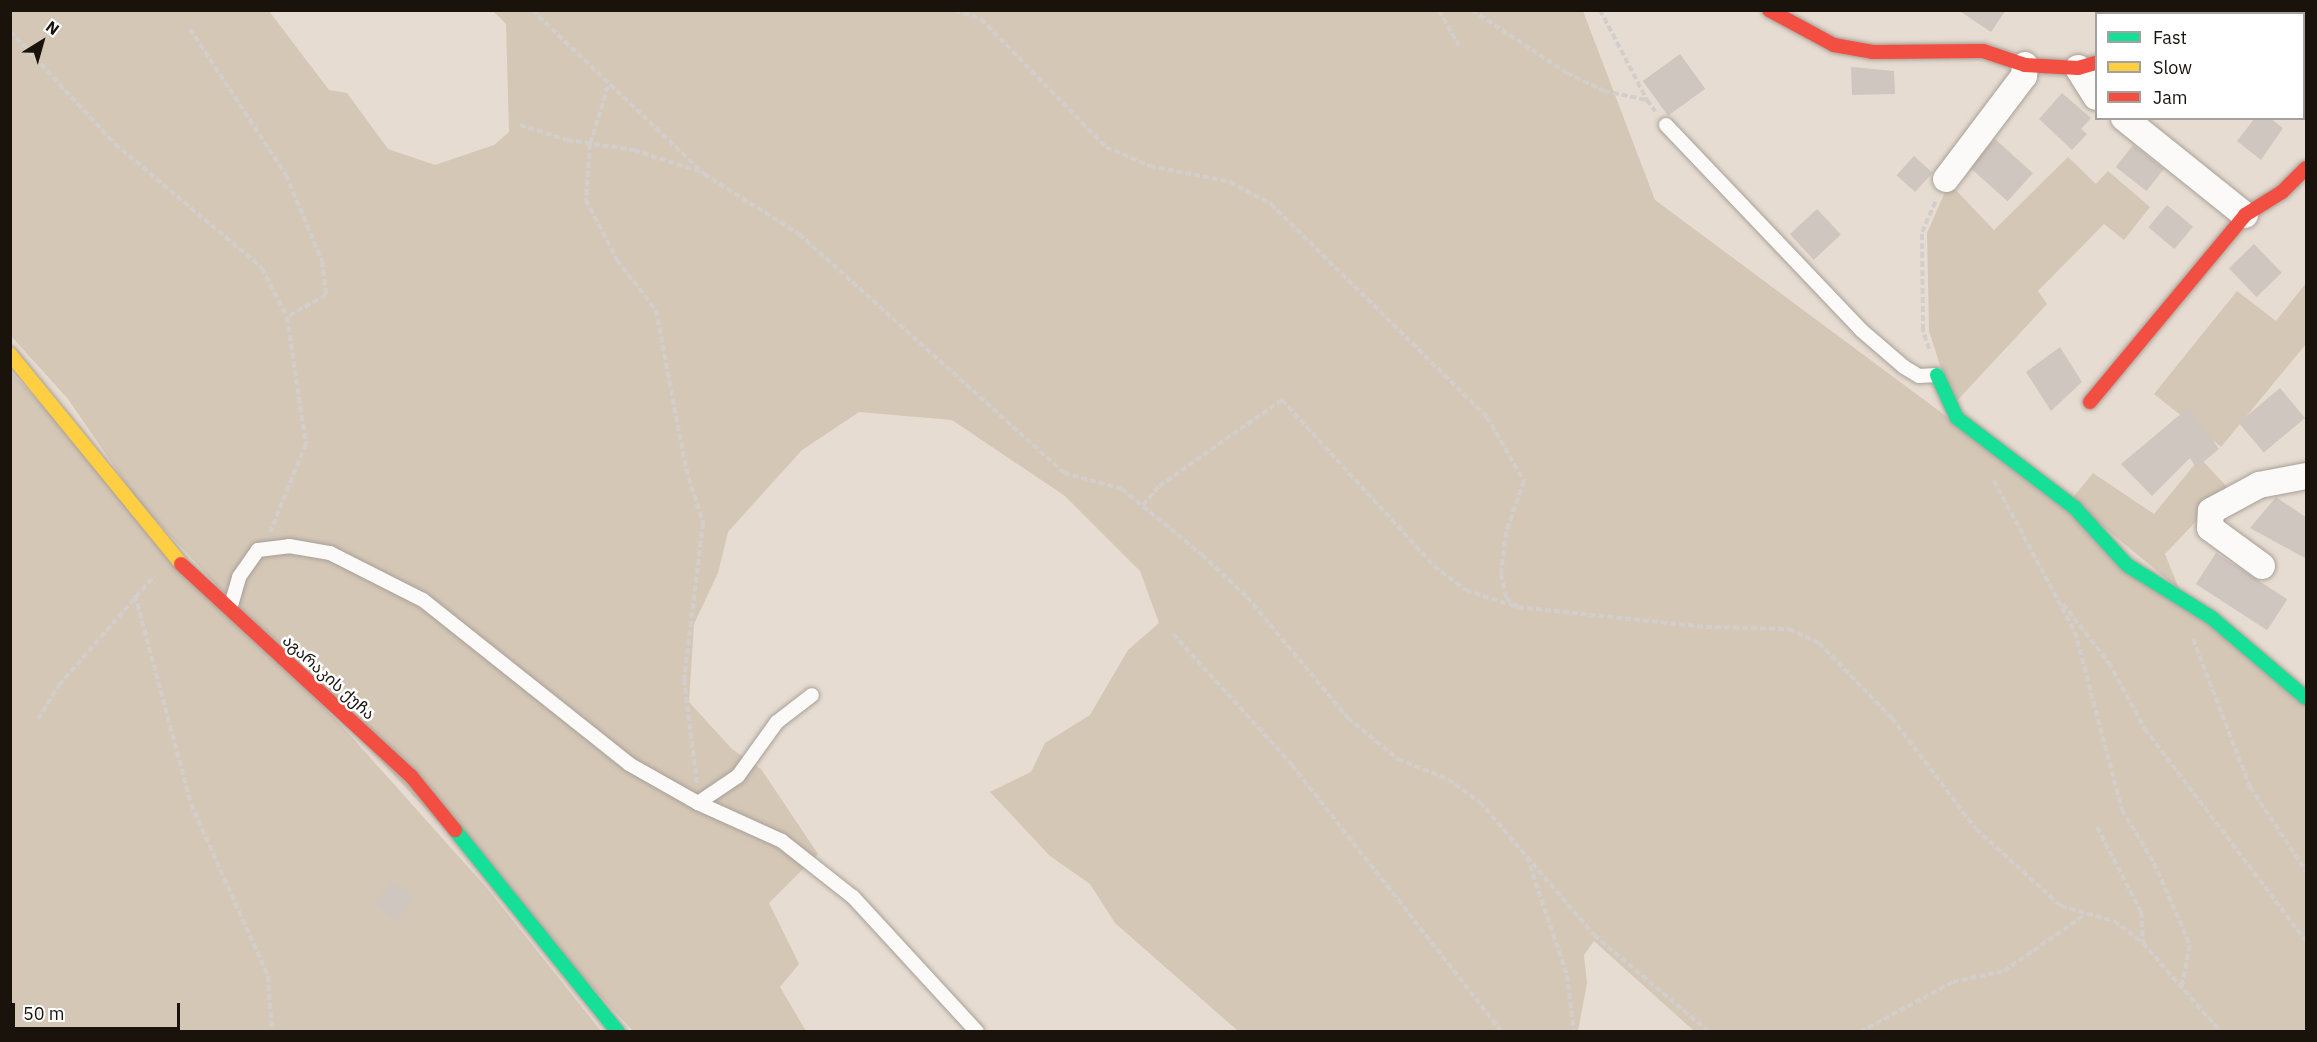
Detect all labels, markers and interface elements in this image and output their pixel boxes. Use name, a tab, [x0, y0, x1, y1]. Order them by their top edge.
north arrow	[12, 12, 72, 72]
legend	[2095, 12, 2305, 120]
text: N	[42, 16, 63, 39]
text: Fast	[2153, 26, 2187, 49]
text: Slow	[2153, 56, 2192, 79]
text: Jam	[2153, 86, 2188, 109]
street label: აგარაკის ქუჩა	[279, 631, 379, 723]
scale bar	[15, 991, 183, 1029]
text: 50 m	[23, 1002, 65, 1025]

